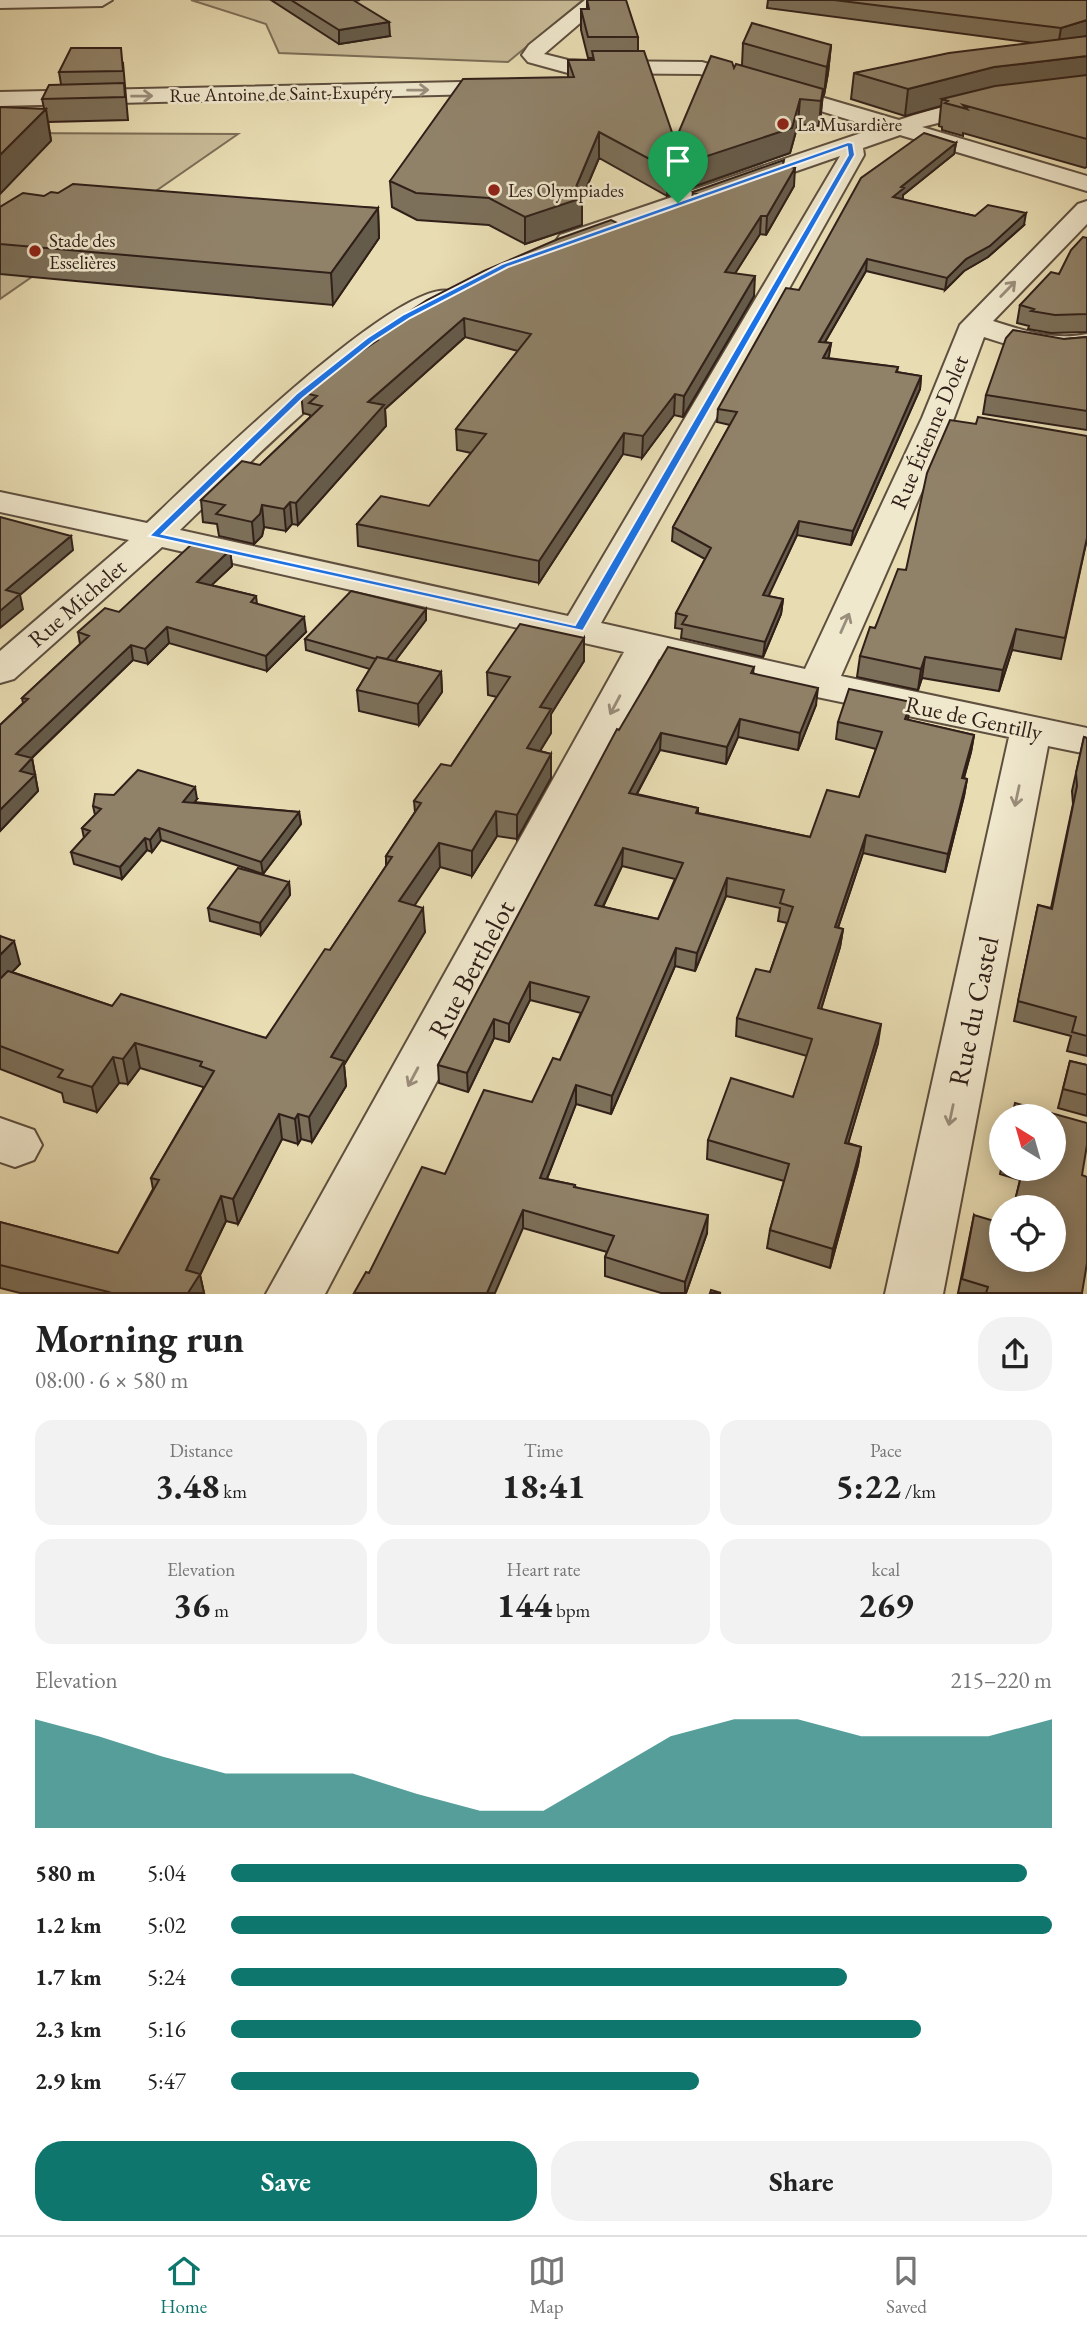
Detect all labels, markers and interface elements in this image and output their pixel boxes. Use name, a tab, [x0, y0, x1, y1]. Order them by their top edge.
street label: Rue Antoine de Saint-Exupéry	[169, 79, 393, 108]
one-way arrow	[406, 83, 429, 97]
one-way arrow	[130, 89, 153, 102]
place label: La Musardière	[797, 112, 902, 137]
marker: La Musardière	[775, 116, 791, 132]
pin	[648, 131, 708, 203]
icon: arrive	[659, 142, 697, 180]
place label: Les Olympiades	[508, 178, 624, 203]
marker: Les Olympiades	[486, 182, 502, 198]
place label: Stade des Esselières	[49, 228, 116, 275]
marker: Stade des Esselières	[27, 243, 43, 259]
one-way arrow	[1000, 281, 1017, 298]
street label: Rue Étienne Dolet	[883, 350, 975, 514]
street label: Rue Michelet	[22, 552, 133, 654]
one-way arrow	[839, 613, 852, 634]
street label: Rue de Gentilly	[903, 689, 1046, 747]
one-way arrow	[608, 694, 621, 715]
one-way arrow	[1010, 784, 1024, 807]
street label: Rue Berthelot	[420, 894, 523, 1044]
street label: Rue du Castel	[940, 933, 1006, 1089]
one-way arrow	[405, 1066, 419, 1087]
one-way arrow	[944, 1103, 957, 1126]
north arrow	[989, 1104, 1066, 1181]
map controls	[989, 1104, 1066, 1272]
button: locate	[989, 1195, 1066, 1272]
text: Morning run	[35, 1314, 244, 1363]
button: share	[978, 1317, 1052, 1391]
text: 08:00 · 6 × 580 m	[35, 1365, 188, 1395]
text: Distance	[169, 1438, 233, 1463]
text: Time	[524, 1438, 563, 1463]
text: Pace	[870, 1438, 902, 1463]
text: 3.48	[155, 1463, 220, 1508]
text: 18:41	[502, 1463, 585, 1508]
text: 5:22	[836, 1463, 901, 1508]
text: km	[220, 1479, 247, 1504]
text: /km	[901, 1479, 936, 1504]
text: Elevation	[167, 1557, 235, 1582]
text: Heart rate	[507, 1557, 580, 1582]
text: kcal	[872, 1557, 900, 1582]
text: 36	[173, 1582, 210, 1627]
text: 144	[497, 1582, 552, 1627]
text: 269	[858, 1582, 914, 1627]
text: m	[210, 1598, 229, 1623]
text: bpm	[552, 1598, 590, 1623]
text: Elevation	[35, 1665, 118, 1695]
text: 215–220 m	[951, 1665, 1052, 1695]
text: 580 m	[35, 1858, 96, 1888]
text: 5:04	[147, 1858, 186, 1888]
text: 1.2 km	[35, 1910, 102, 1940]
text: 5:02	[147, 1910, 186, 1940]
text: 1.7 km	[35, 1962, 102, 1992]
text: 5:24	[147, 1962, 186, 1992]
text: 2.3 km	[35, 2014, 102, 2044]
text: 5:16	[147, 2014, 186, 2044]
text: 2.9 km	[35, 2066, 102, 2096]
text: 5:47	[147, 2066, 186, 2096]
button: Save	[35, 2141, 537, 2221]
button: Share	[551, 2141, 1052, 2221]
tab: Home	[160, 2252, 207, 2319]
tab: Map	[528, 2252, 566, 2319]
tab: Saved	[886, 2252, 927, 2319]

